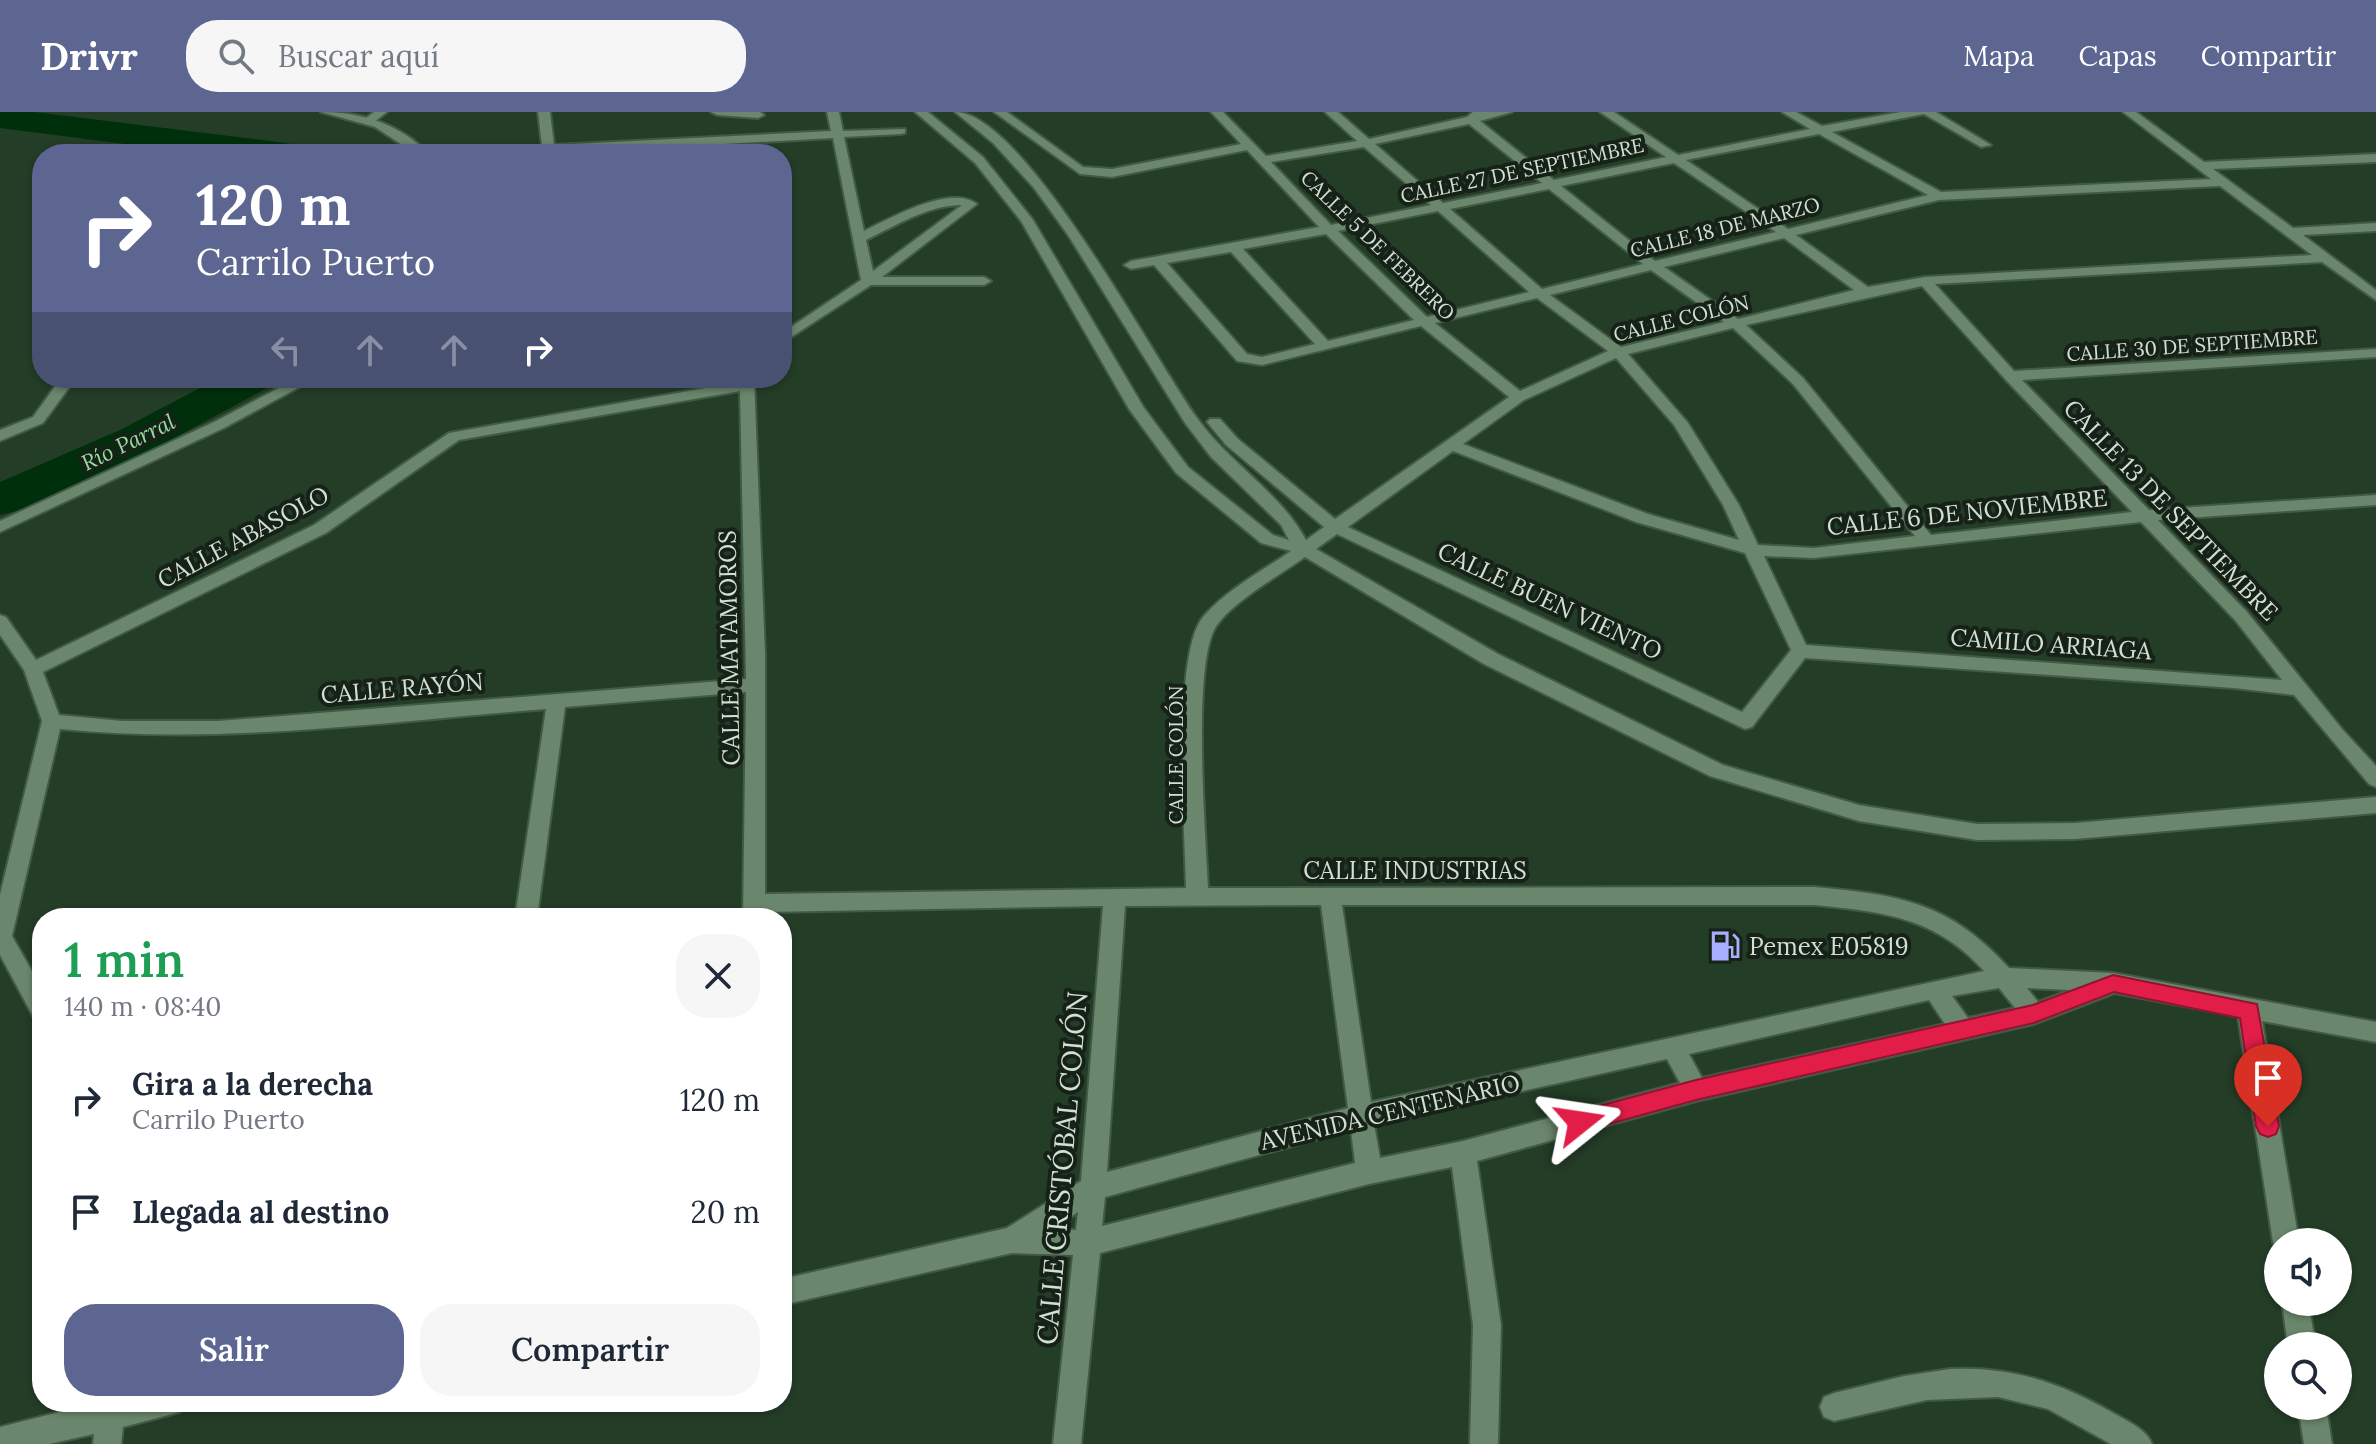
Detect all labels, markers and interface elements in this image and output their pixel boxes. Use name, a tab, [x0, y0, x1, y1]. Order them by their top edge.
search box	[186, 20, 746, 92]
text: Drivr	[40, 32, 138, 80]
icon: search	[214, 34, 258, 78]
text: Buscar aquí	[278, 37, 439, 75]
text: Mapa	[1963, 38, 2035, 74]
text: Capas	[2079, 38, 2157, 74]
text: Compartir	[2201, 38, 2336, 74]
street label: CALLE 27 DE SEPTIEMBRE	[1398, 132, 1646, 208]
street label: CALLE 5 DE FEBRERO	[1296, 165, 1460, 325]
text: 120 m	[196, 169, 350, 240]
icon: right	[64, 176, 168, 280]
street label: CALLE 18 DE MARZO	[1628, 191, 1822, 263]
text: Carrilo Puerto	[196, 239, 435, 285]
street label: CALLE COLÓN	[1611, 289, 1751, 347]
street label: CALLE 30 DE SEPTIEMBRE	[2066, 324, 2318, 366]
icon: left	[264, 328, 308, 372]
icon: ahead	[348, 328, 392, 372]
icon: ahead	[432, 328, 476, 372]
icon: right	[516, 328, 560, 372]
street label: CALLE 13 DE SEPTIEMBRE	[2057, 393, 2285, 627]
water label: Río Parral	[77, 407, 179, 477]
street label: CALLE ABASOLO	[152, 479, 334, 595]
street label: CALLE 6 DE NOVIEMBRE	[1825, 482, 2109, 542]
street label: CALLE MATAMOROS	[711, 530, 747, 766]
street label: CALLE BUEN VIENTO	[1433, 535, 1667, 667]
street label: CAMILO ARRIAGA	[1949, 621, 2154, 667]
street label: CALLE RAYÓN	[320, 665, 484, 711]
street label: CALLE COLÓN	[1163, 686, 1188, 824]
street label: CALLE INDUSTRIAS	[1303, 855, 1527, 886]
text: 1 min	[64, 929, 184, 990]
fuel station icon: Pemex E05819	[1708, 929, 1742, 963]
place label: Pemex E05819	[1749, 931, 1909, 962]
button: close	[676, 934, 760, 1018]
text: 140 m · 08:40	[64, 990, 221, 1023]
street label: CALLE CRISTÓBAL COLÓN	[1029, 990, 1095, 1346]
pin	[2234, 1044, 2302, 1126]
icon: arrive	[2246, 1056, 2290, 1100]
text: Gira a la derecha	[132, 1065, 373, 1103]
street label: AVENIDA CENTENARIO	[1256, 1067, 1523, 1157]
icon: right	[64, 1078, 108, 1122]
position arrow	[1538, 1080, 1622, 1164]
text: 120 m	[680, 1081, 760, 1119]
text: Carrilo Puerto	[132, 1103, 305, 1136]
icon: arrive	[64, 1190, 108, 1234]
text: Llegada al destino	[132, 1193, 389, 1231]
text: 20 m	[691, 1193, 760, 1231]
map controls	[2264, 1228, 2352, 1420]
button: sound	[2264, 1228, 2352, 1316]
button: Salir	[64, 1304, 404, 1396]
button: Compartir	[420, 1304, 760, 1396]
button: search	[2264, 1332, 2352, 1420]

